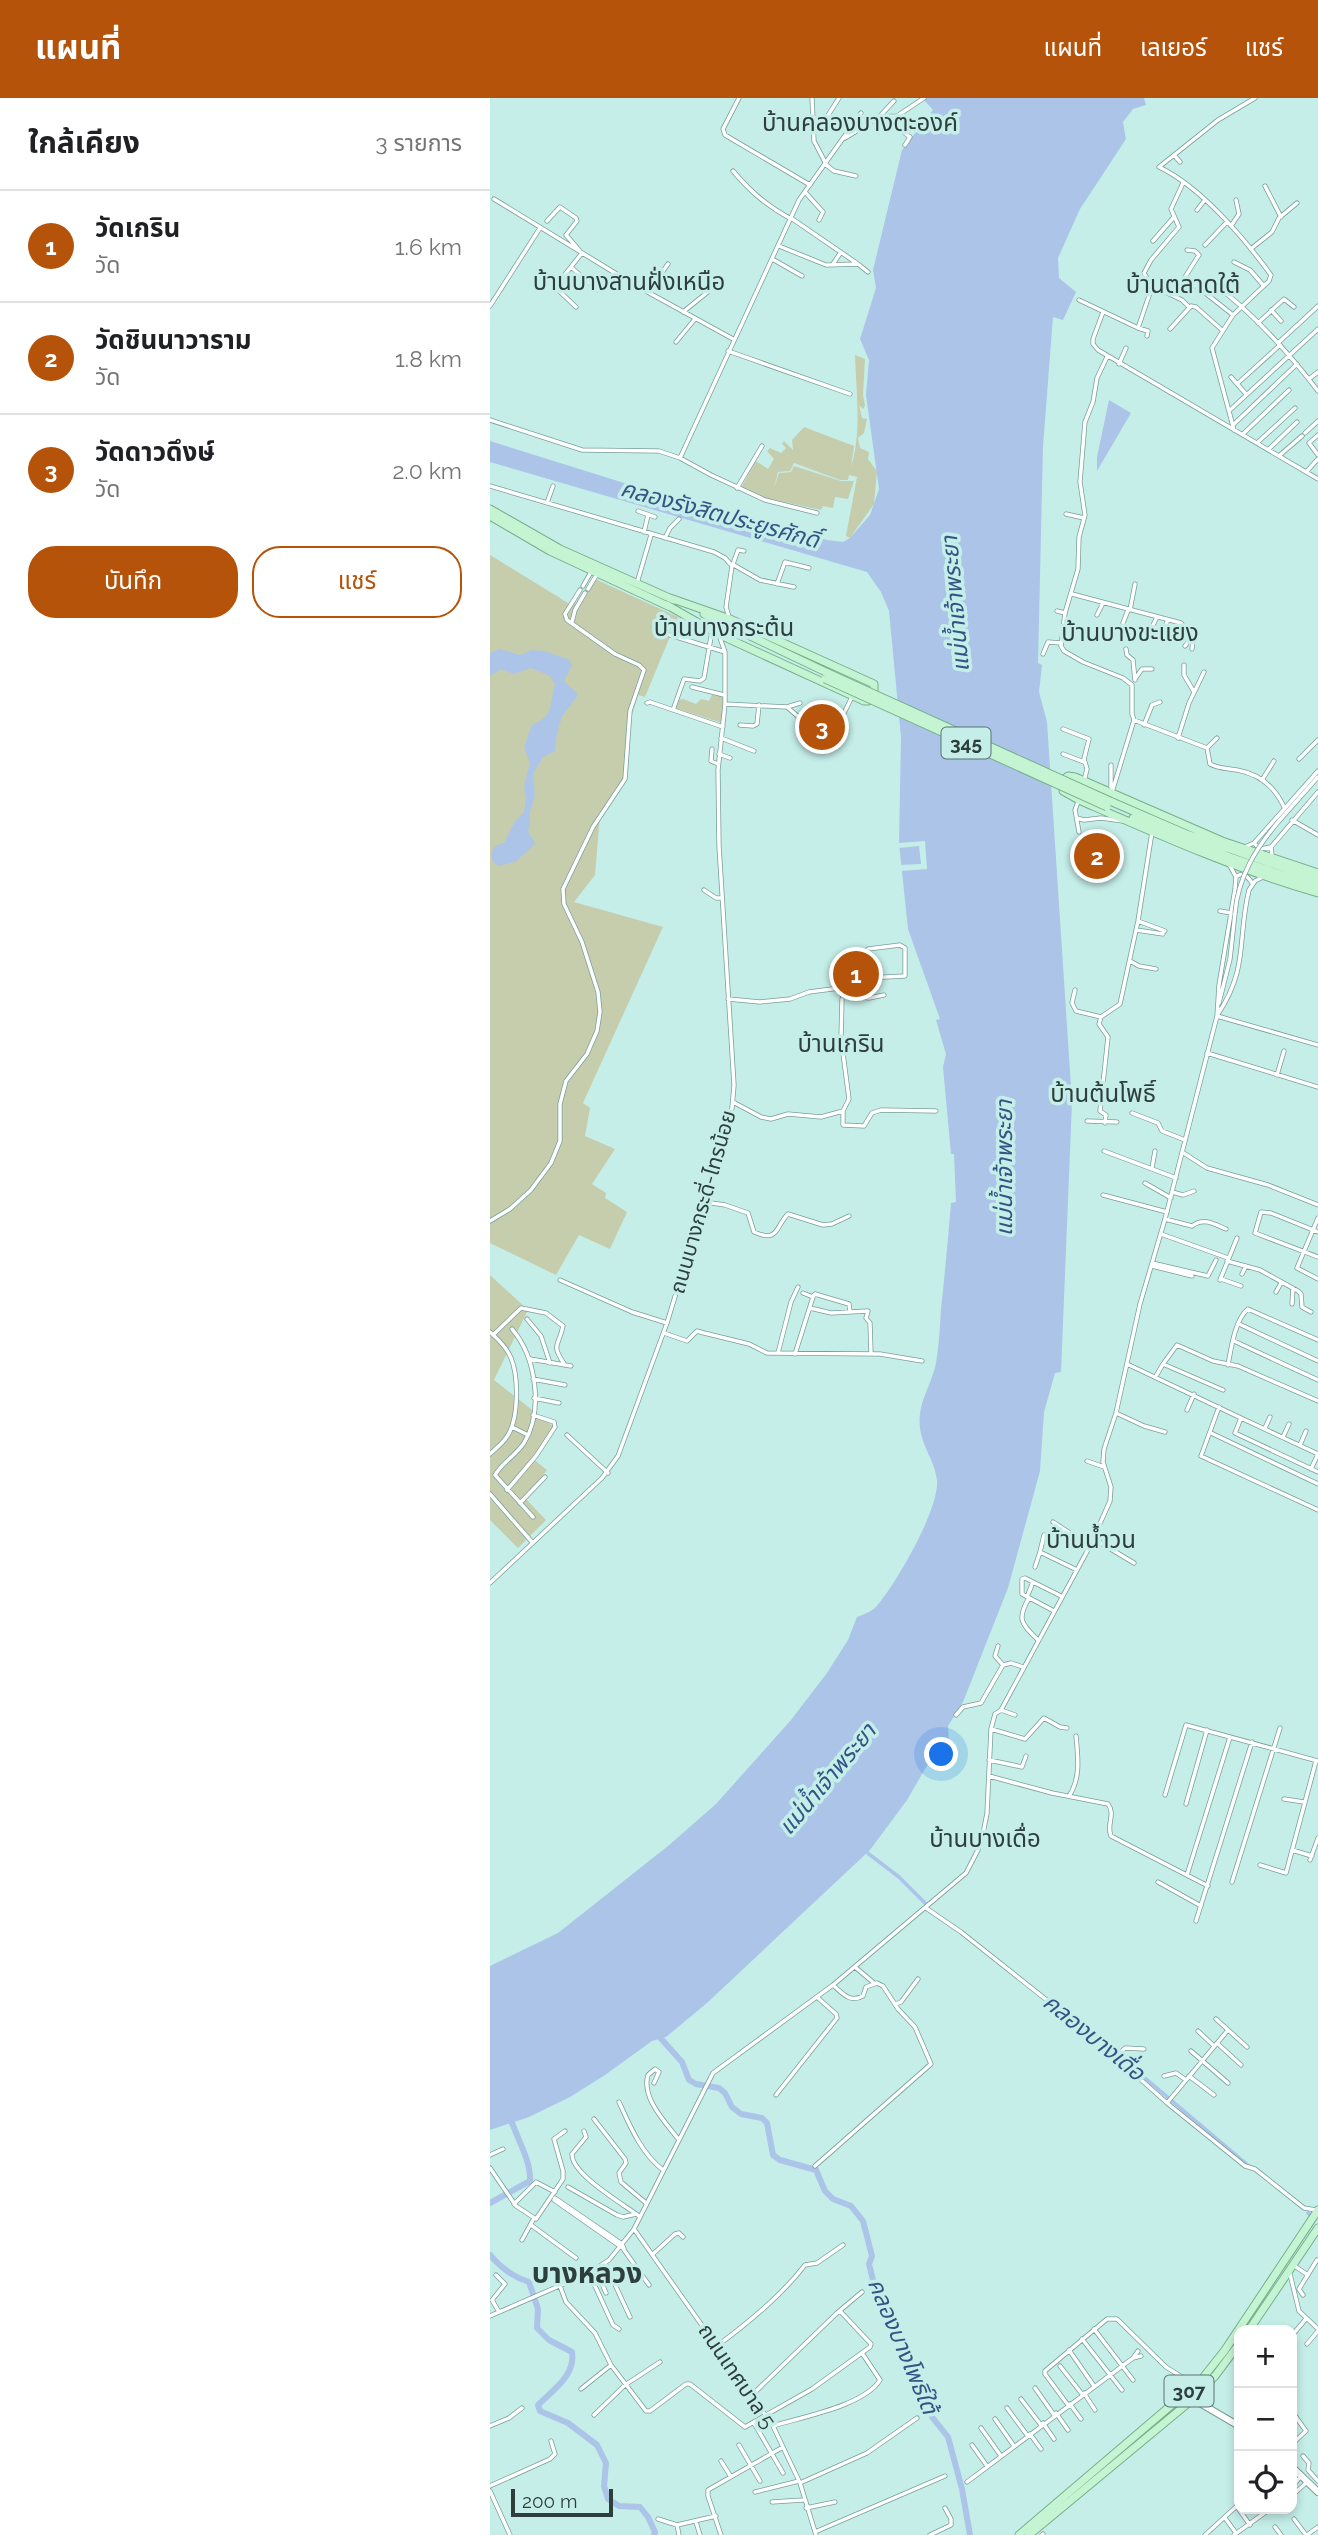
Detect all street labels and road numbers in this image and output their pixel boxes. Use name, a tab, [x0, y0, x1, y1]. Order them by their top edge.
road number: 345	[942, 728, 990, 758]
street label: ถนนบางกระดี่-ไทรน้อย	[662, 1107, 741, 1296]
street label: ถนนเทศบาล 5	[693, 2319, 781, 2433]
road number: 307	[1164, 2376, 1214, 2406]

